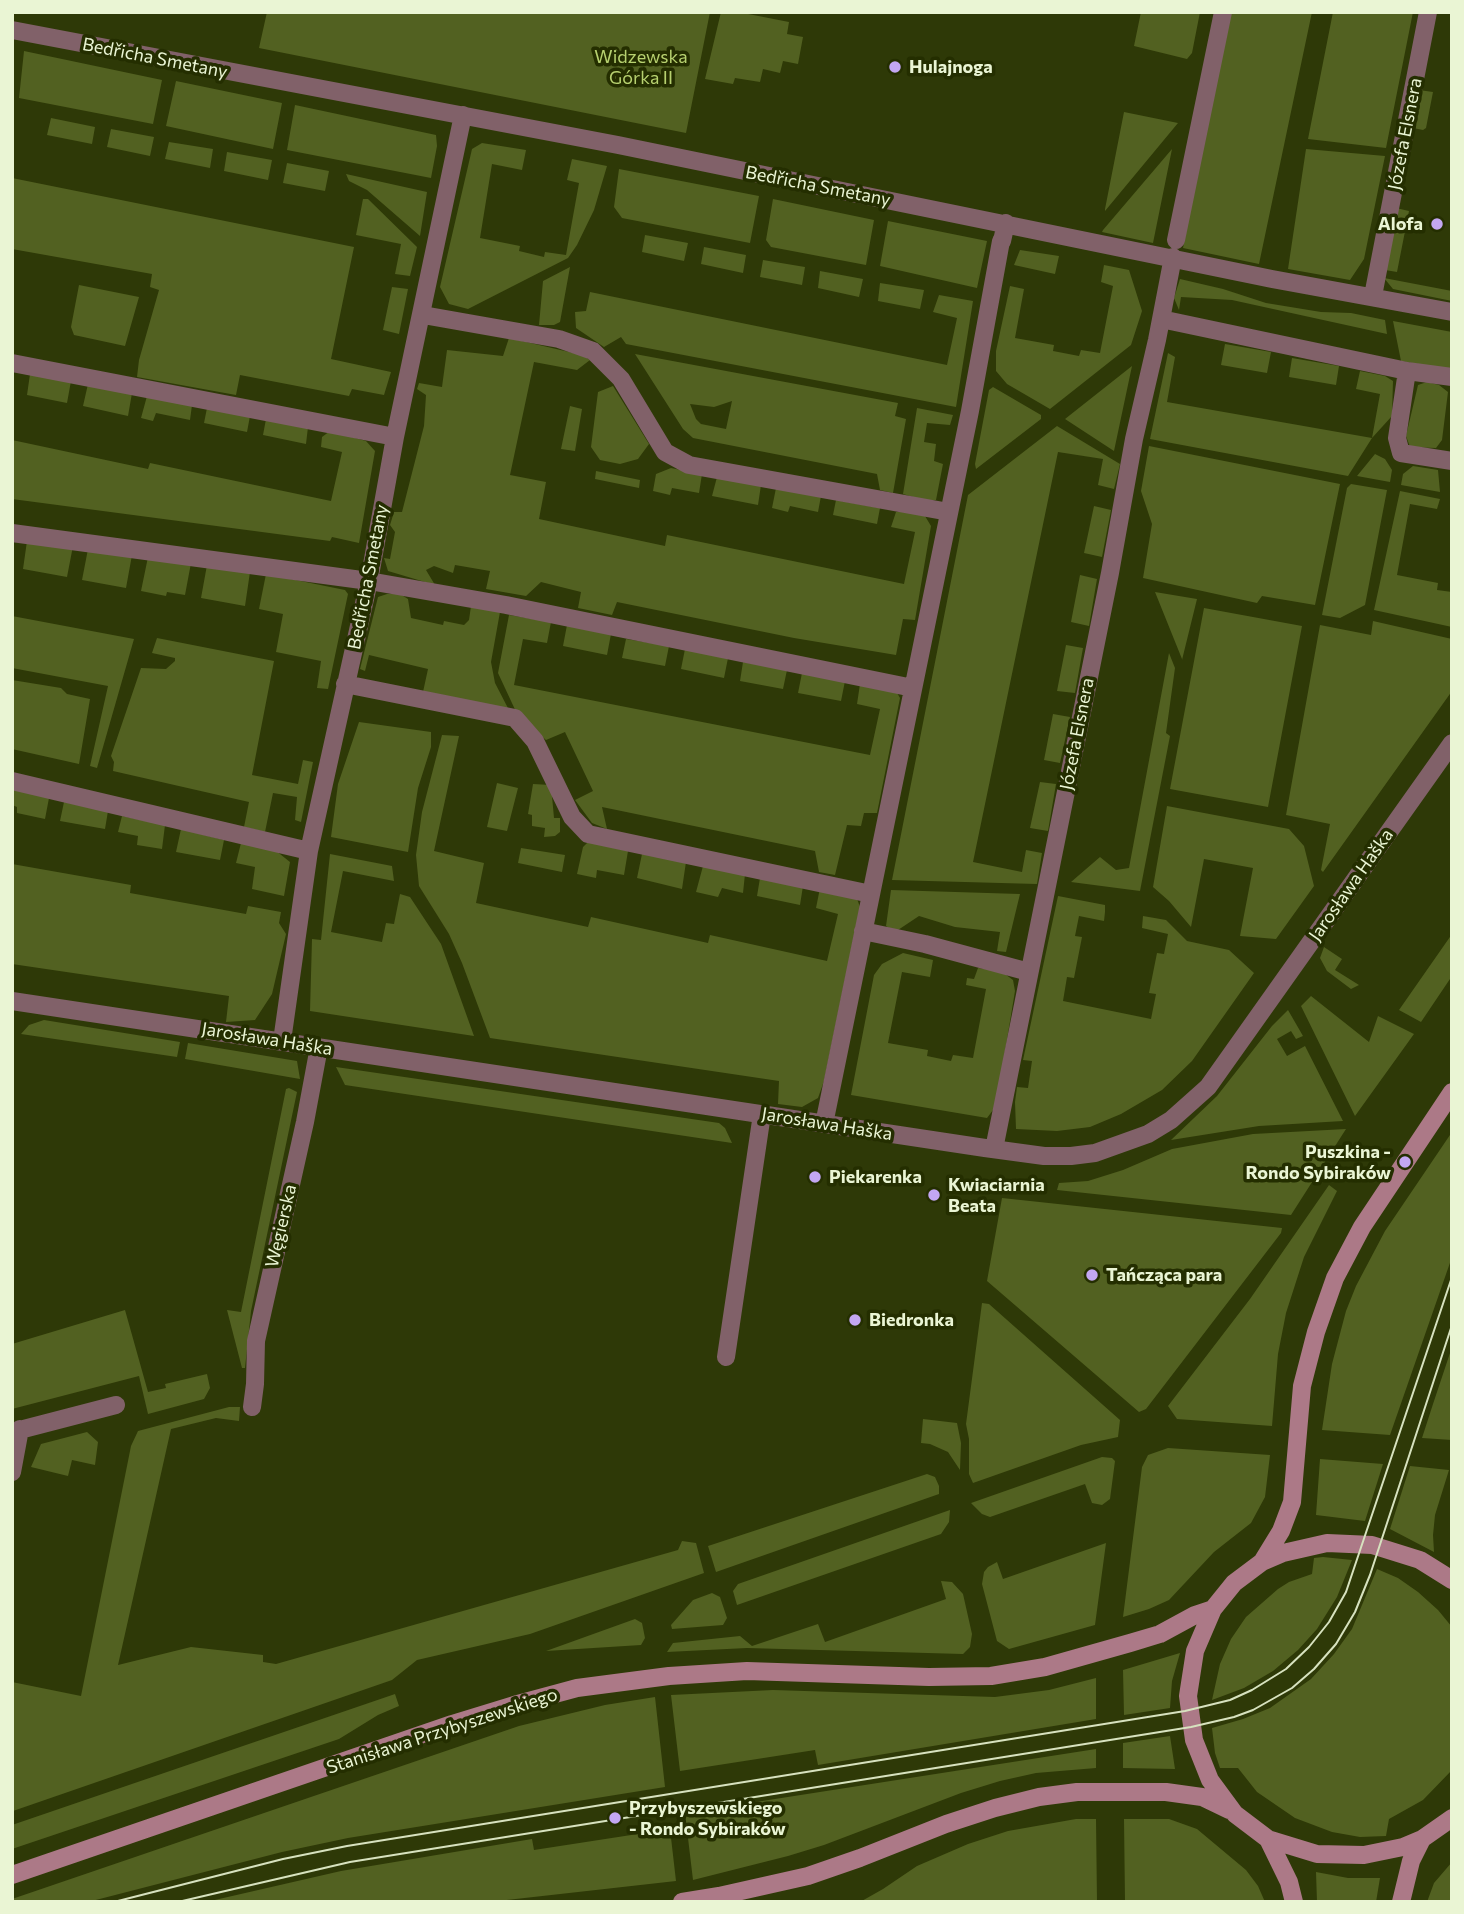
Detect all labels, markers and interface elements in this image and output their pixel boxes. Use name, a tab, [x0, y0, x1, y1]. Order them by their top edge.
street label: Bedřicha Smetany	[81, 33, 229, 83]
park label: Widzewska Górka II	[594, 46, 688, 88]
place label: Hulajnoga	[909, 56, 993, 78]
marker: Hulajnoga	[887, 59, 903, 75]
street label: Józefa Elsnera	[1384, 76, 1426, 192]
street label: Bedřicha Smetany	[744, 161, 892, 211]
place label: Alofa	[1378, 213, 1423, 235]
marker: Alofa	[1429, 216, 1445, 232]
street label: Bedřicha Smetany	[343, 503, 393, 651]
street label: Józefa Elsnera	[1056, 676, 1098, 792]
street label: Jarosława Haška	[1304, 825, 1398, 945]
street label: Jarosława Haška	[200, 1018, 334, 1060]
street label: Jarosława Haška	[760, 1103, 894, 1145]
place label: Puszkina - Rondo Sybiraków	[1246, 1141, 1391, 1184]
marker: Puszkina - Rondo Sybiraków	[1397, 1154, 1413, 1170]
place label: Piekarenka	[829, 1166, 922, 1188]
marker: Piekarenka	[807, 1169, 823, 1185]
place label: Kwiaciarnia Beata	[948, 1174, 1045, 1216]
street label: Węgierska	[261, 1182, 301, 1270]
marker: Kwiaciarnia Beata	[926, 1187, 942, 1203]
place label: Tańcząca para	[1106, 1264, 1222, 1286]
marker: Tańcząca para	[1084, 1267, 1100, 1283]
place label: Biedronka	[869, 1309, 954, 1331]
marker: Biedronka	[847, 1312, 863, 1328]
street label: Stanisława Przybyszewskiego	[324, 1683, 560, 1779]
place label: Przybyszewskiego - Rondo Sybiraków	[629, 1797, 786, 1840]
marker: Przybyszewskiego - Rondo Sybiraków	[607, 1810, 623, 1826]

